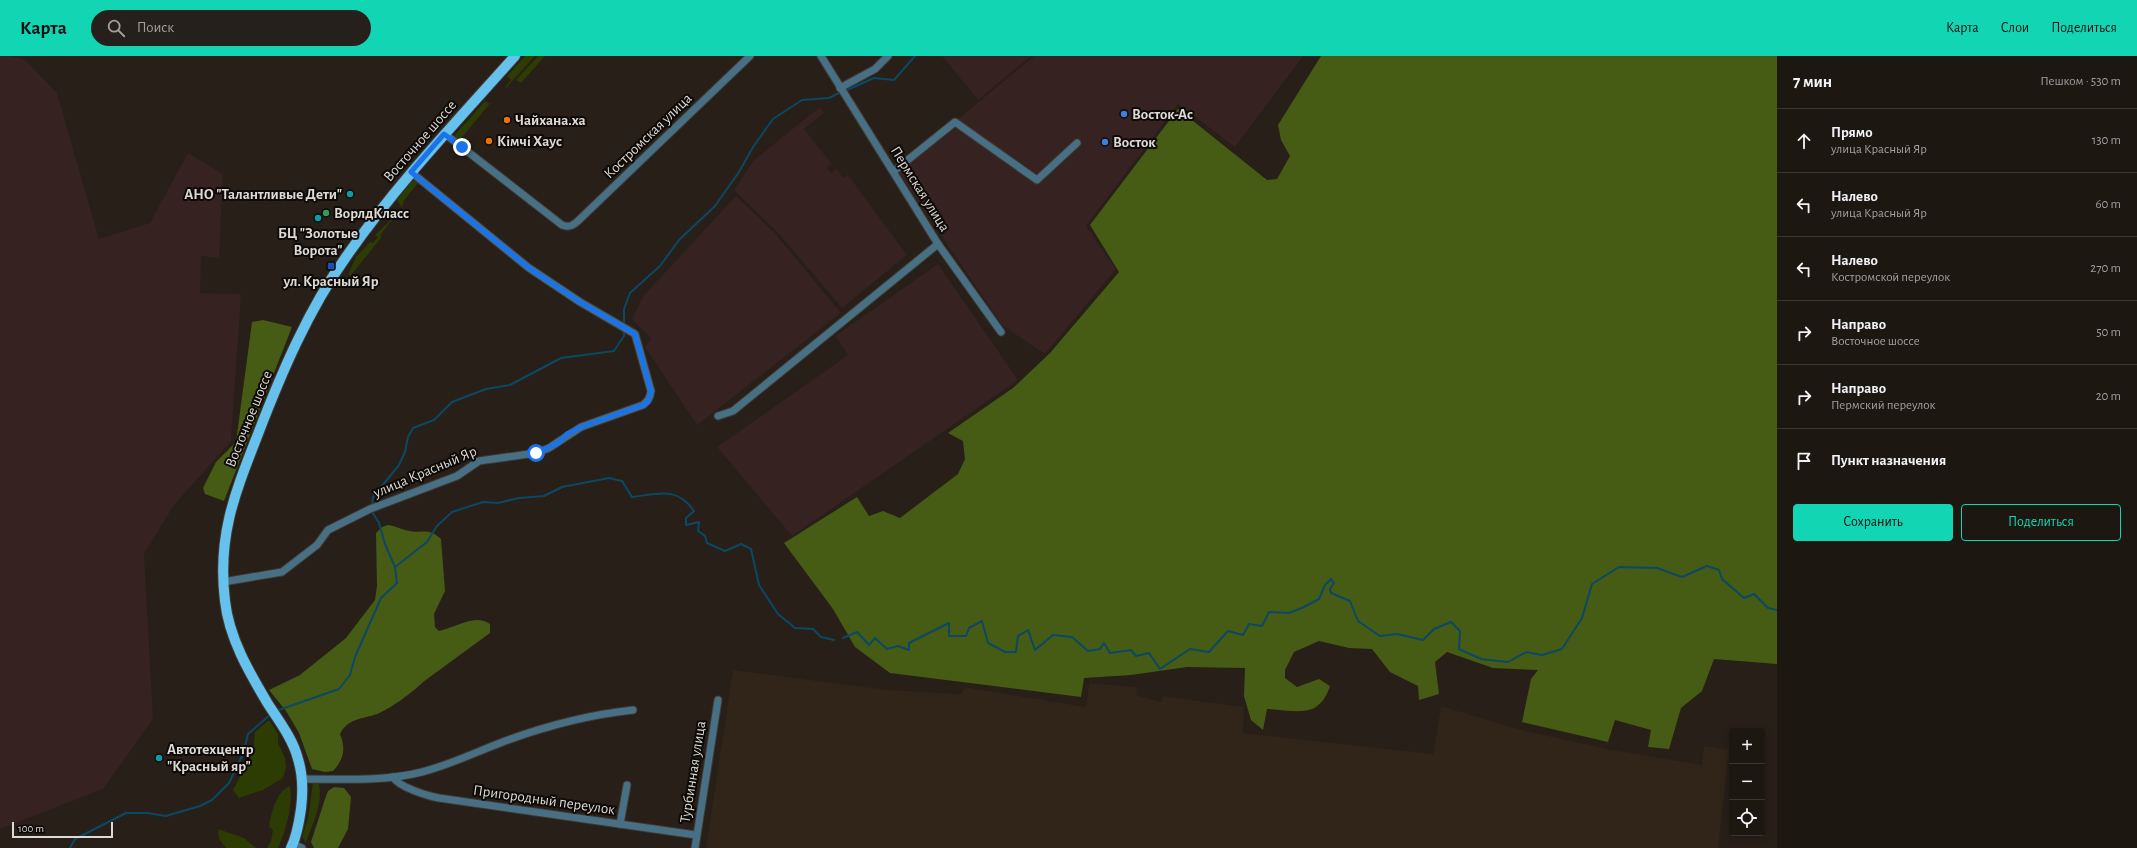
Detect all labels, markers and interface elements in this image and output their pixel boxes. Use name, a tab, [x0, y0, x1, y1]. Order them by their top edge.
search box	[91, 10, 371, 46]
icon: search	[105, 17, 127, 39]
text: Карта	[20, 19, 67, 38]
text: Поиск	[137, 20, 174, 35]
text: Карта	[1946, 21, 1979, 35]
text: Слои	[2001, 21, 2029, 35]
text: Поделиться	[2051, 21, 2117, 35]
text: 7 мин	[1793, 73, 1832, 90]
text: Пешком · 530 m	[2040, 75, 2121, 88]
street label: Костромская улица	[601, 90, 695, 182]
street label: Восточное шоссе	[381, 97, 459, 185]
place label: Восток-Ас	[1132, 107, 1193, 122]
marker: Восток-Ас	[1119, 109, 1129, 119]
place label: Чайхана.ха	[515, 113, 586, 128]
marker: Чайхана.ха	[502, 115, 512, 125]
text: Прямо	[1831, 125, 1873, 140]
icon: ahead	[1793, 130, 1815, 152]
place label: Кiмчi Хаус	[497, 134, 562, 149]
text: 130 m	[2092, 134, 2121, 147]
place label: Восток	[1113, 135, 1156, 150]
marker: Кiмчi Хаус	[484, 136, 494, 146]
marker: Восток	[1100, 137, 1110, 147]
route end	[453, 138, 471, 156]
text: улица Красный Яр	[1831, 143, 1927, 156]
street label: Пермская улица	[888, 144, 952, 234]
place label: АНО "Талантливые Дети"	[184, 187, 342, 202]
marker: АНО "Талантливые Дети"	[345, 189, 355, 199]
text: Налево	[1831, 189, 1878, 204]
icon: left	[1793, 194, 1815, 216]
text: 60 m	[2095, 198, 2121, 211]
place label: ВорлдКласс	[334, 206, 409, 221]
text: улица Красный Яр	[1831, 207, 1927, 220]
marker: ВорлдКласс	[321, 208, 331, 218]
marker: БЦ "Золотые Ворота"	[313, 213, 323, 223]
place label: БЦ "Золотые Ворота"	[278, 226, 358, 258]
text: Налево	[1831, 253, 1878, 268]
icon: left	[1793, 258, 1815, 280]
marker: ул. Красный Яр	[326, 261, 336, 271]
text: 270 m	[2090, 262, 2121, 275]
text: Костромской переулок	[1831, 271, 1950, 284]
place label: ул. Красный Яр	[282, 274, 379, 289]
text: Направо	[1831, 317, 1886, 332]
icon: right	[1793, 322, 1815, 344]
text: 50 m	[2096, 326, 2121, 339]
text: Восточное шоссе	[1831, 335, 1920, 348]
street label: Восточное шоссе	[223, 369, 275, 469]
text: Направо	[1831, 381, 1886, 396]
icon: right	[1793, 386, 1815, 408]
text: 20 m	[2096, 390, 2121, 403]
text: Пермский переулок	[1831, 399, 1935, 412]
street label: улица Красный Яр	[370, 443, 479, 501]
route start	[527, 444, 545, 462]
icon: arrive	[1793, 450, 1815, 472]
text: Пункт назначения	[1831, 453, 1946, 468]
button: Сохранить	[1793, 504, 1953, 541]
button: Поделиться	[1961, 504, 2121, 541]
street label: Турбинная улица	[678, 720, 708, 824]
map controls	[1729, 728, 1765, 836]
button: +	[1729, 728, 1765, 764]
place label: Автотехцентр "Красный яр"	[167, 742, 254, 774]
marker: Автотехцентр "Красный яр"	[154, 753, 164, 763]
button: −	[1729, 764, 1765, 800]
street label: Пригородный переулок	[472, 783, 616, 817]
button: locate	[1729, 800, 1765, 836]
scale bar	[12, 820, 113, 839]
text: 100 m	[18, 823, 44, 834]

